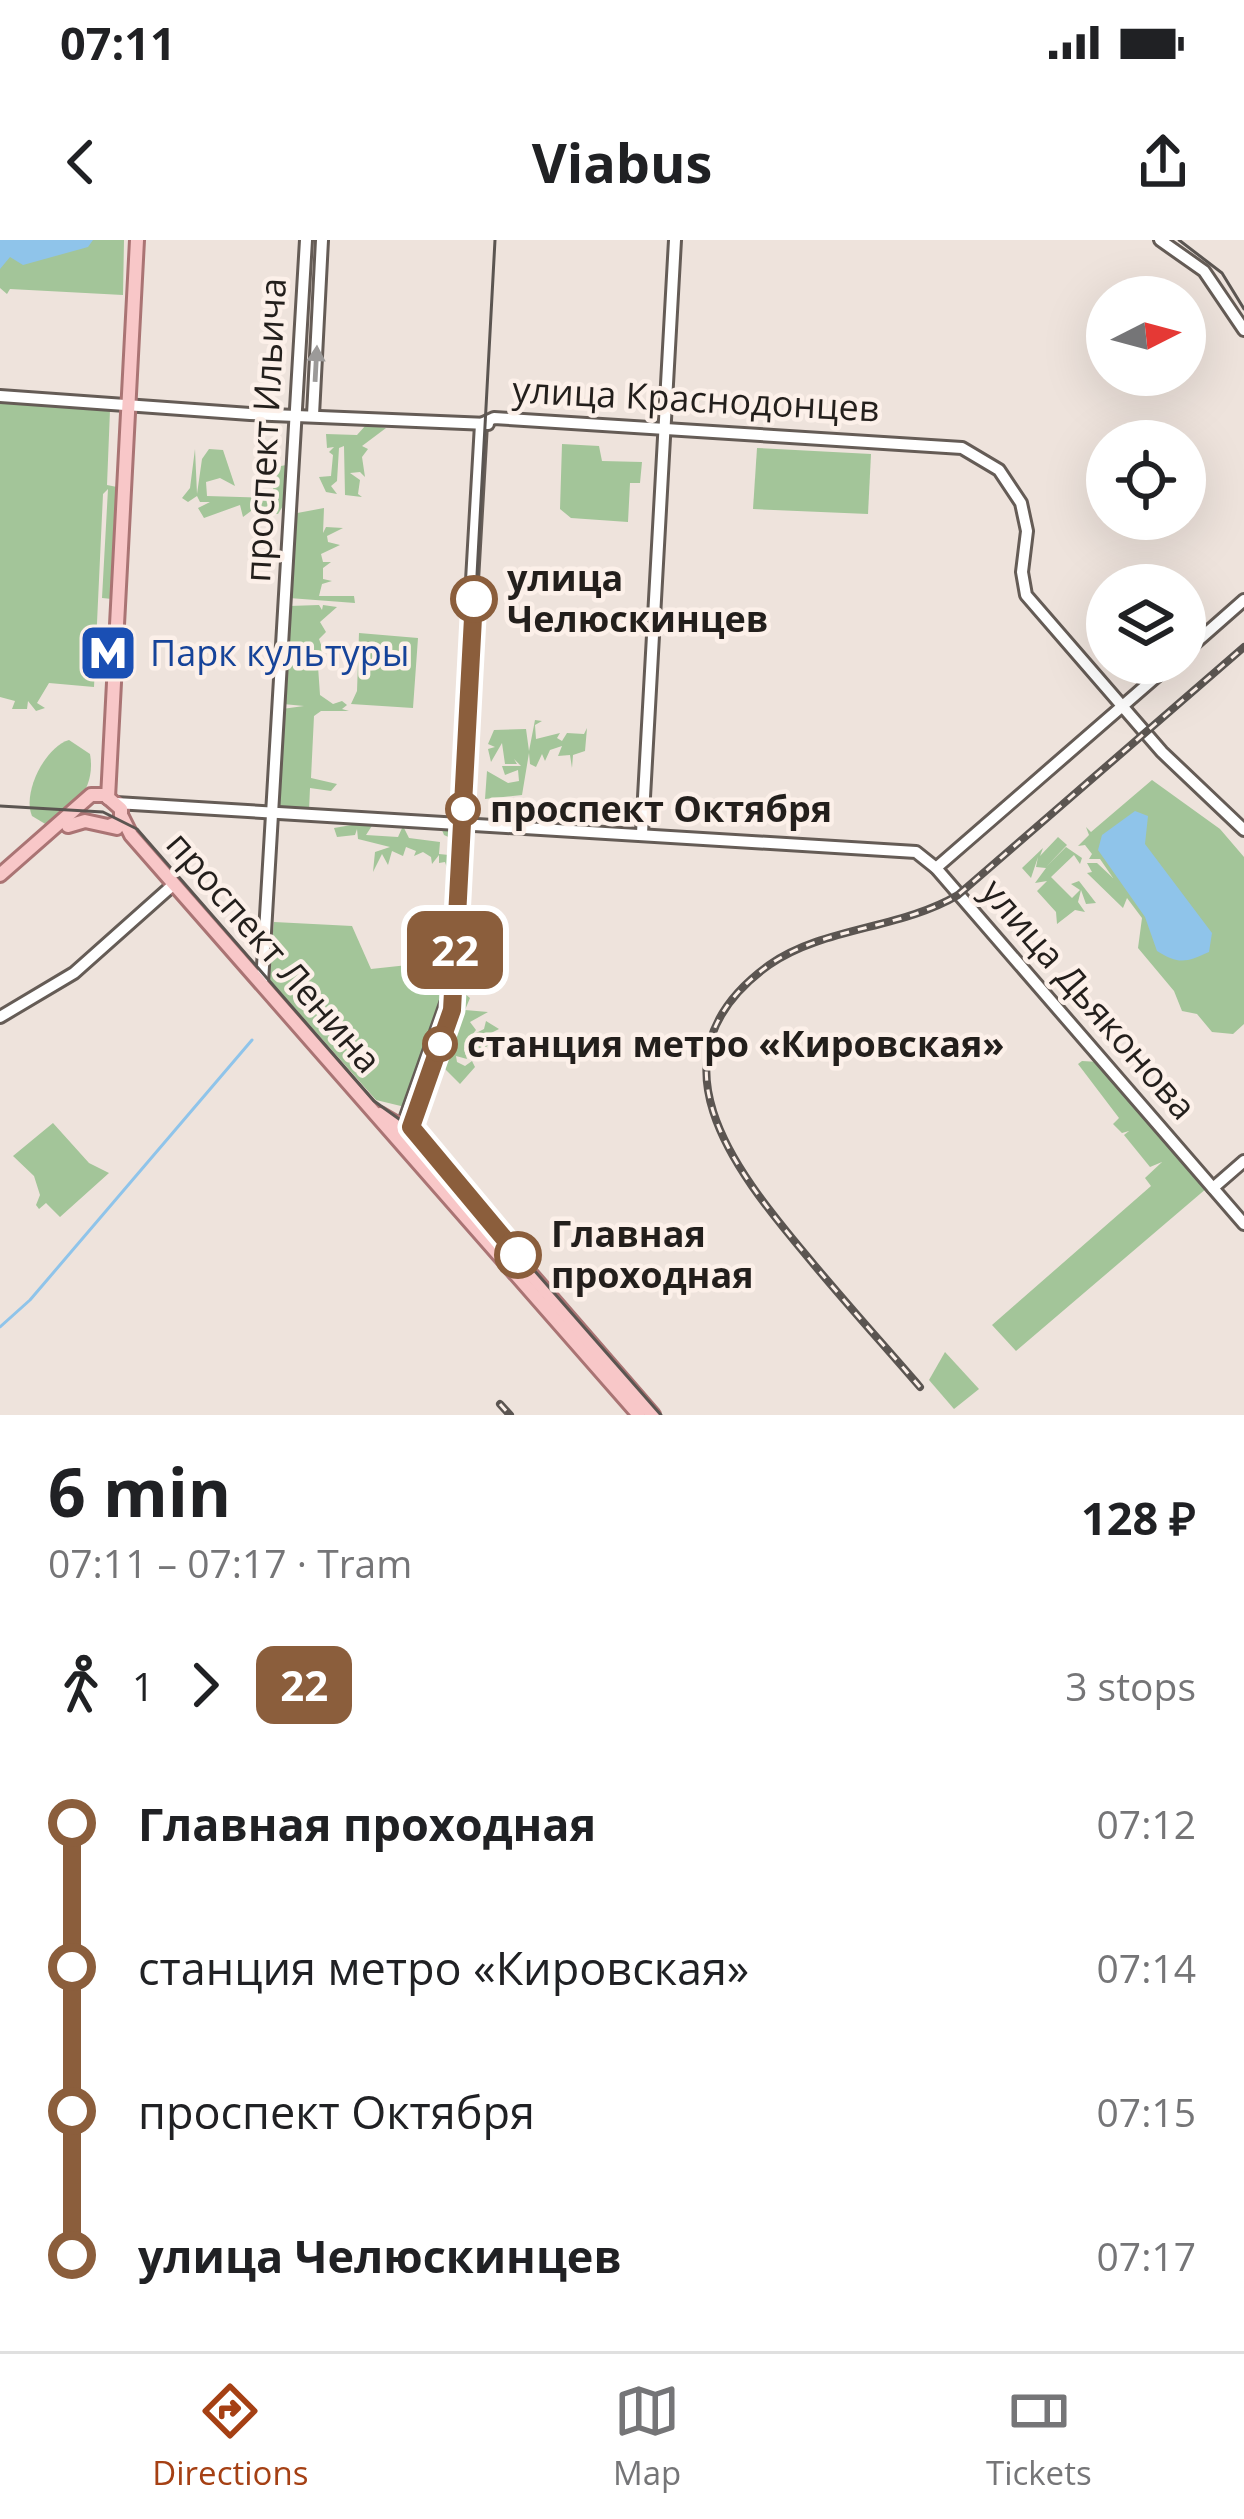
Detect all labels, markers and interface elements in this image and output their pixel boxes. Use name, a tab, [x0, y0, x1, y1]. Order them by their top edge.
text: 07:11	[60, 12, 176, 73]
text: Viabus	[532, 125, 712, 199]
icon: back	[48, 129, 114, 195]
icon: share	[1130, 129, 1196, 195]
north arrow	[1086, 276, 1206, 396]
map controls	[1086, 276, 1206, 684]
street label: проспект Ильича	[232, 277, 297, 583]
one-way arrow	[306, 345, 325, 382]
street label: улица Краснодонцев	[511, 364, 881, 433]
button: locate	[1086, 420, 1206, 540]
place label: улица Челюскинцев	[507, 553, 769, 643]
button: layers	[1086, 564, 1206, 684]
marker: улица Челюскинцев	[452, 577, 496, 621]
metro station icon: Парк культуры	[77, 622, 139, 684]
place label: Парк культуры	[150, 628, 409, 677]
place label: проспект Октября	[490, 784, 832, 833]
marker: проспект Октября	[447, 793, 479, 825]
street label: проспект Ленина	[156, 821, 393, 1083]
street label: улица Дьяконова	[971, 868, 1208, 1130]
line badge: 22	[401, 911, 509, 989]
text: 22	[431, 921, 479, 978]
place label: станция метро «Кировская»	[467, 1019, 1004, 1068]
marker: станция метро «Кировская»	[424, 1028, 456, 1060]
place label: Главная проходная	[551, 1209, 753, 1299]
marker: Главная проходная	[496, 1233, 540, 1277]
text: 6 min	[48, 1446, 231, 1536]
text: 128 ₽	[1081, 1487, 1196, 1548]
text: 07:11 – 07:17 · Tram	[48, 1536, 412, 1589]
icon: walk	[48, 1652, 114, 1718]
icon: forward	[172, 1652, 238, 1718]
text: 22	[280, 1656, 328, 1713]
text: 1	[132, 1659, 154, 1712]
text: 3 stops	[1065, 1659, 1196, 1712]
text: Главная проходная	[138, 1793, 596, 1854]
text: 07:12	[1097, 1797, 1196, 1850]
text: станция метро «Кировская»	[138, 1937, 749, 1998]
text: 07:14	[1097, 1941, 1196, 1994]
text: проспект Октября	[138, 2081, 535, 2142]
text: 07:15	[1097, 2085, 1196, 2138]
text: улица Челюскинцев	[138, 2225, 622, 2286]
text: 07:17	[1097, 2229, 1196, 2282]
tab: Directions	[152, 2378, 308, 2495]
tab: Map	[613, 2378, 681, 2495]
tab: Tickets	[986, 2378, 1092, 2495]

